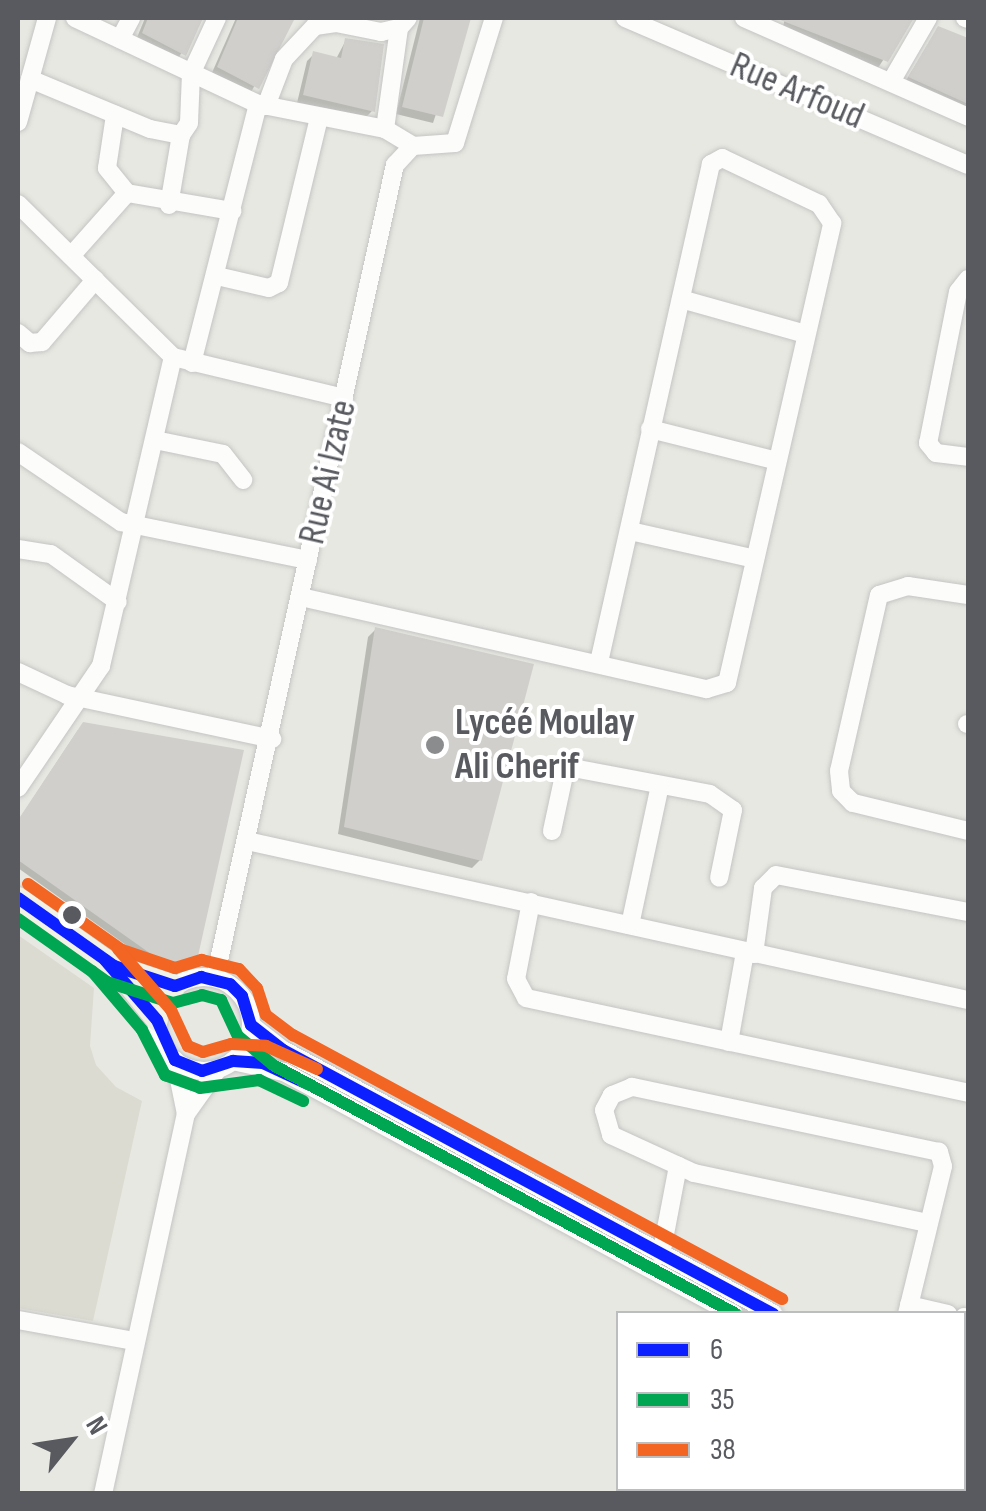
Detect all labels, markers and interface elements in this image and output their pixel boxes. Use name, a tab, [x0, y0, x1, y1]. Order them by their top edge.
street label: Rue Arfoud	[723, 43, 871, 139]
street label: Rue Ai Izate	[289, 395, 367, 549]
place label: Lycéé Moulay Ali Cherif	[455, 700, 635, 789]
marker: Lycéé Moulay Ali Cherif	[424, 734, 446, 756]
unlabelled marker	[62, 905, 82, 925]
legend	[616, 1311, 966, 1491]
text: 6	[710, 1332, 723, 1368]
text: 35	[710, 1382, 735, 1418]
north arrow	[20, 1391, 120, 1491]
text: N	[78, 1411, 114, 1440]
text: 38	[710, 1432, 736, 1468]

